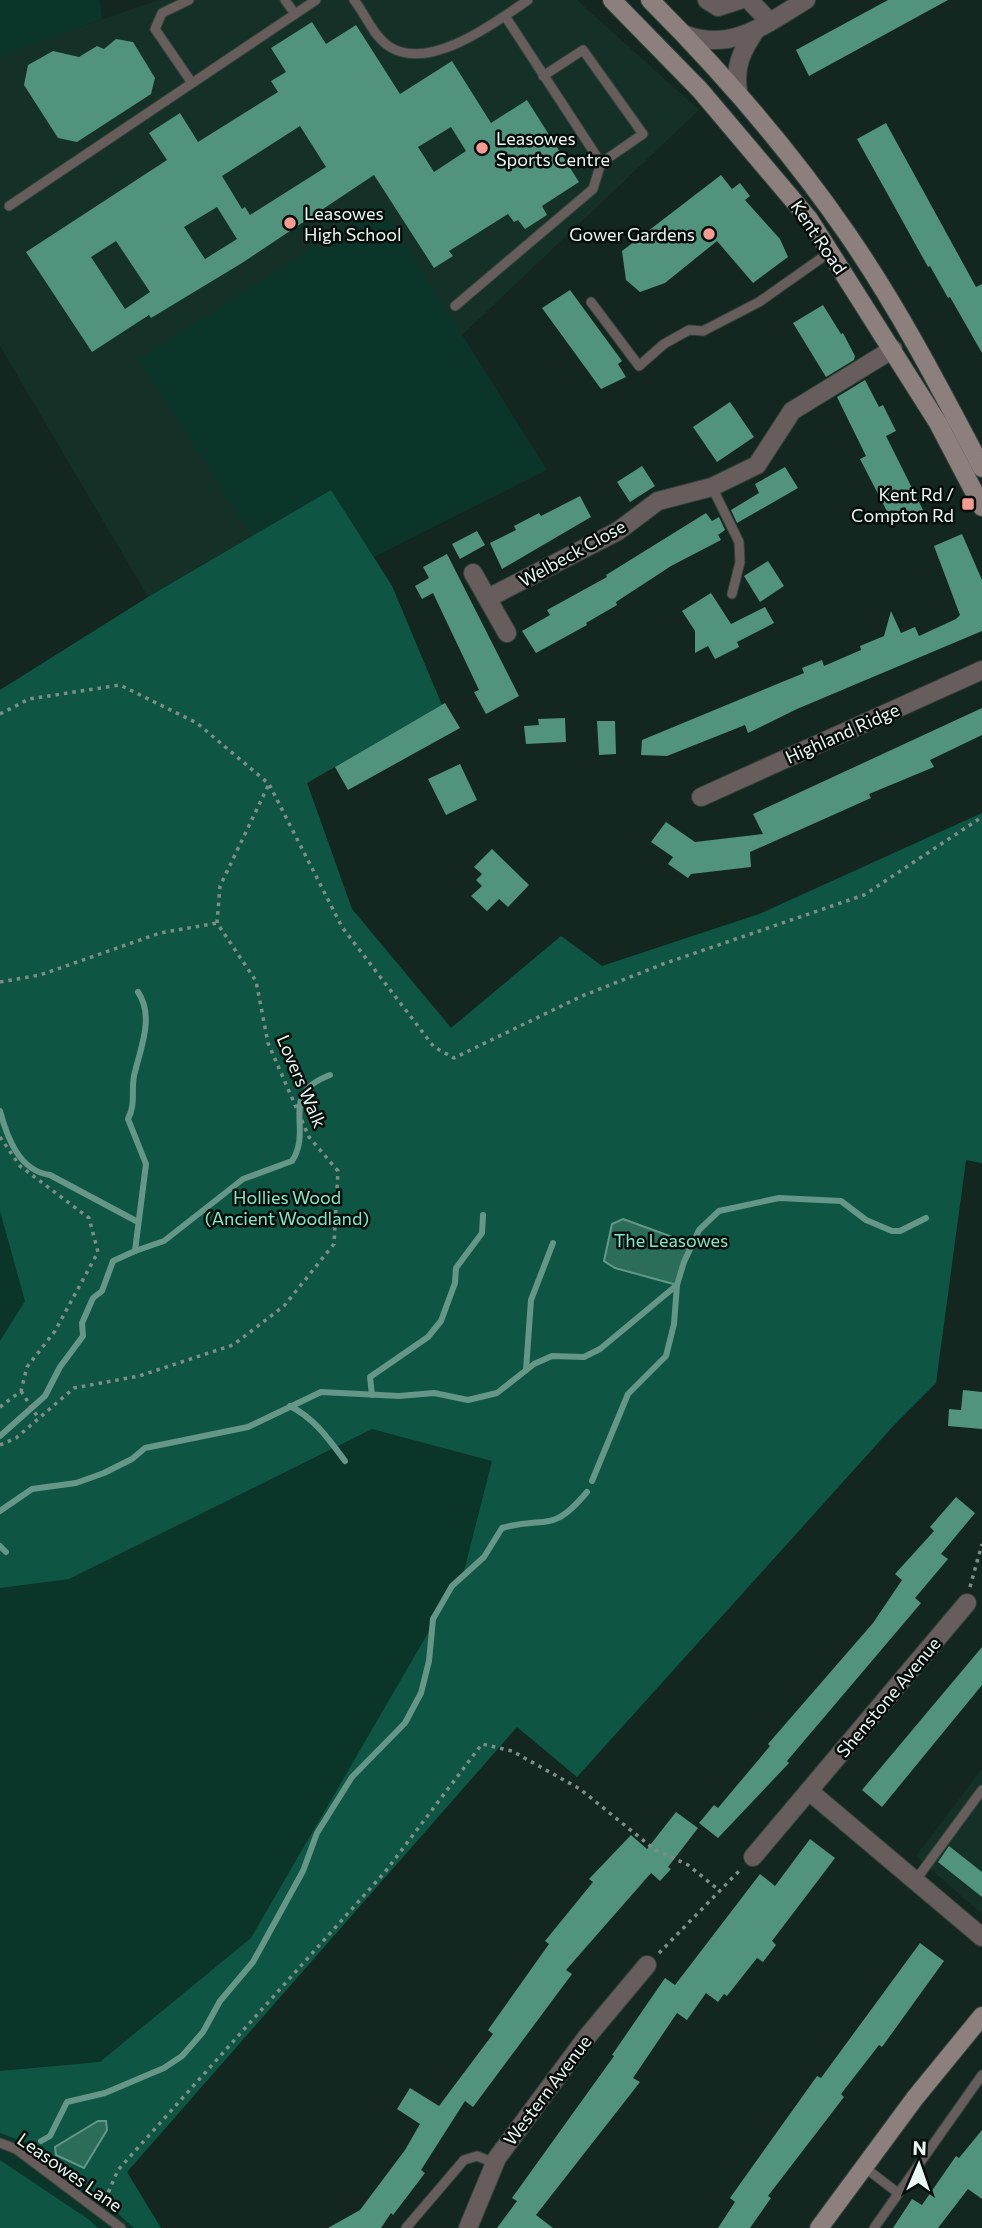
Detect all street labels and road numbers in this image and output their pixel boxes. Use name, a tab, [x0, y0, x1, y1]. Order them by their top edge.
street label: Kent Road	[786, 196, 852, 278]
street label: Welbeck Close	[515, 515, 629, 591]
street label: Highland Ridge	[782, 698, 902, 768]
street label: Lovers Walk	[273, 1031, 332, 1131]
street label: Shenstone Avenue	[831, 1632, 945, 1762]
street label: Western Avenue	[498, 2030, 596, 2150]
street label: Leasowes Lane	[13, 2128, 127, 2216]

